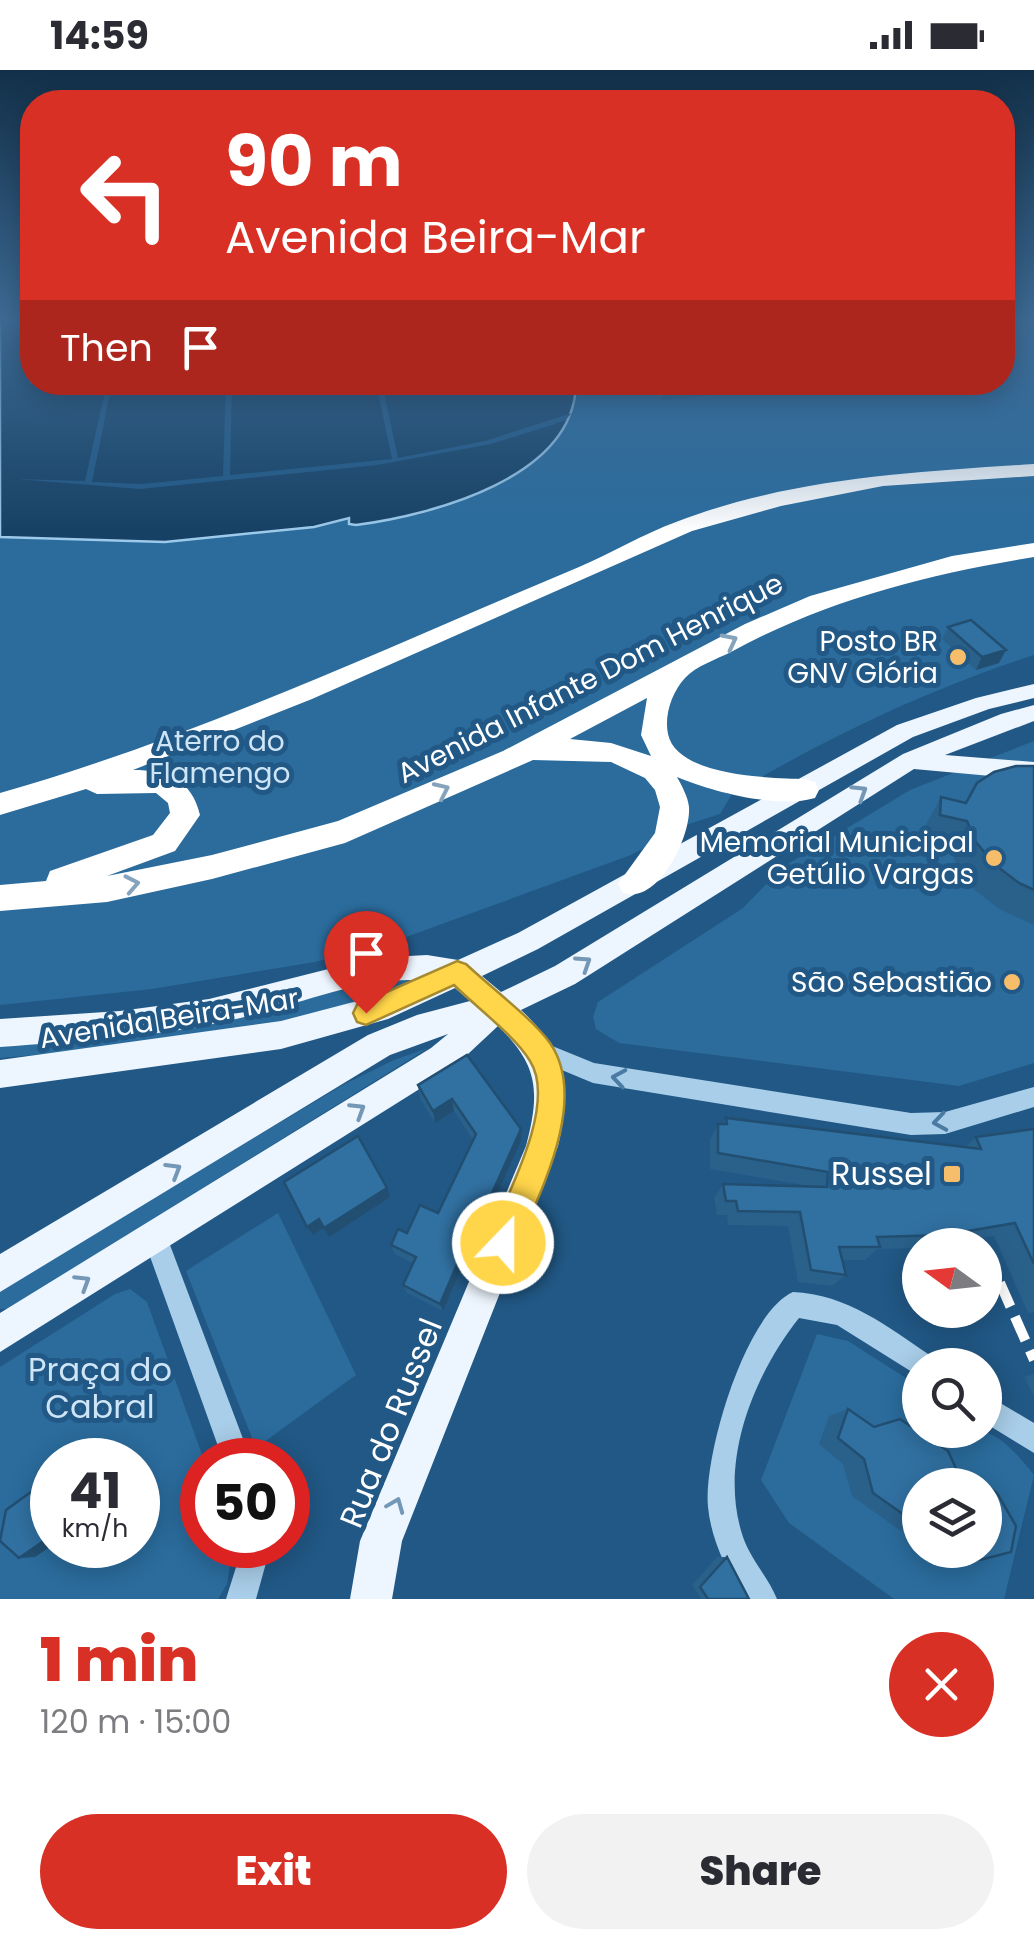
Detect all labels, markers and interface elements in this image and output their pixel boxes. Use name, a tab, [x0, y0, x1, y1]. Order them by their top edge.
text: 14:59	[50, 9, 149, 62]
text: 90 m	[225, 112, 403, 211]
icon: left	[60, 130, 190, 260]
text: Avenida Beira-Mar	[225, 206, 646, 269]
icon: arrive	[173, 320, 228, 375]
text: Then	[60, 321, 153, 374]
street label: Avenida Infante Dom Henrique	[391, 564, 790, 793]
place label: Posto BR GNV Glória	[787, 622, 938, 693]
one-way arrow	[720, 634, 738, 653]
marker: Posto BR GNV Glória	[947, 646, 969, 668]
park label: Aterro do Flamengo	[150, 722, 290, 793]
one-way arrow	[432, 783, 450, 803]
one-way arrow	[849, 785, 867, 804]
place label: Memorial Municipal Getúlio Vargas	[700, 823, 974, 894]
marker: Memorial Municipal Getúlio Vargas	[983, 847, 1005, 869]
one-way arrow	[123, 874, 140, 895]
pin	[324, 911, 409, 1014]
icon: arrive	[339, 926, 394, 981]
one-way arrow	[573, 957, 591, 976]
place label: São Sebastião	[791, 963, 992, 1002]
marker: São Sebastião	[1001, 971, 1023, 993]
street label: Avenida Beira-Mar	[37, 979, 301, 1058]
one-way arrow	[611, 1068, 627, 1089]
one-way arrow	[347, 1103, 365, 1122]
one-way arrow	[932, 1111, 948, 1132]
place label: Russel	[831, 1151, 932, 1196]
one-way arrow	[163, 1163, 181, 1182]
marker: Russel	[941, 1163, 963, 1185]
position arrow	[451, 1191, 555, 1295]
north arrow	[902, 1228, 1002, 1328]
map controls	[902, 1228, 1002, 1568]
one-way arrow	[72, 1276, 90, 1295]
street label: Rua do Russel	[328, 1312, 453, 1534]
park label: Praça do Cabral	[28, 1347, 172, 1429]
button: search	[902, 1348, 1002, 1448]
speed limit sign: 50	[180, 1438, 310, 1568]
text: 41	[69, 1455, 121, 1526]
button: layers	[902, 1468, 1002, 1568]
one-way arrow	[385, 1498, 405, 1515]
text: km/h	[62, 1511, 128, 1546]
text: 1 min	[40, 1618, 198, 1702]
button: close	[889, 1632, 994, 1737]
text: 120 m · 15:00	[40, 1699, 231, 1744]
button: Exit	[40, 1814, 507, 1929]
button: Share	[527, 1814, 994, 1929]

